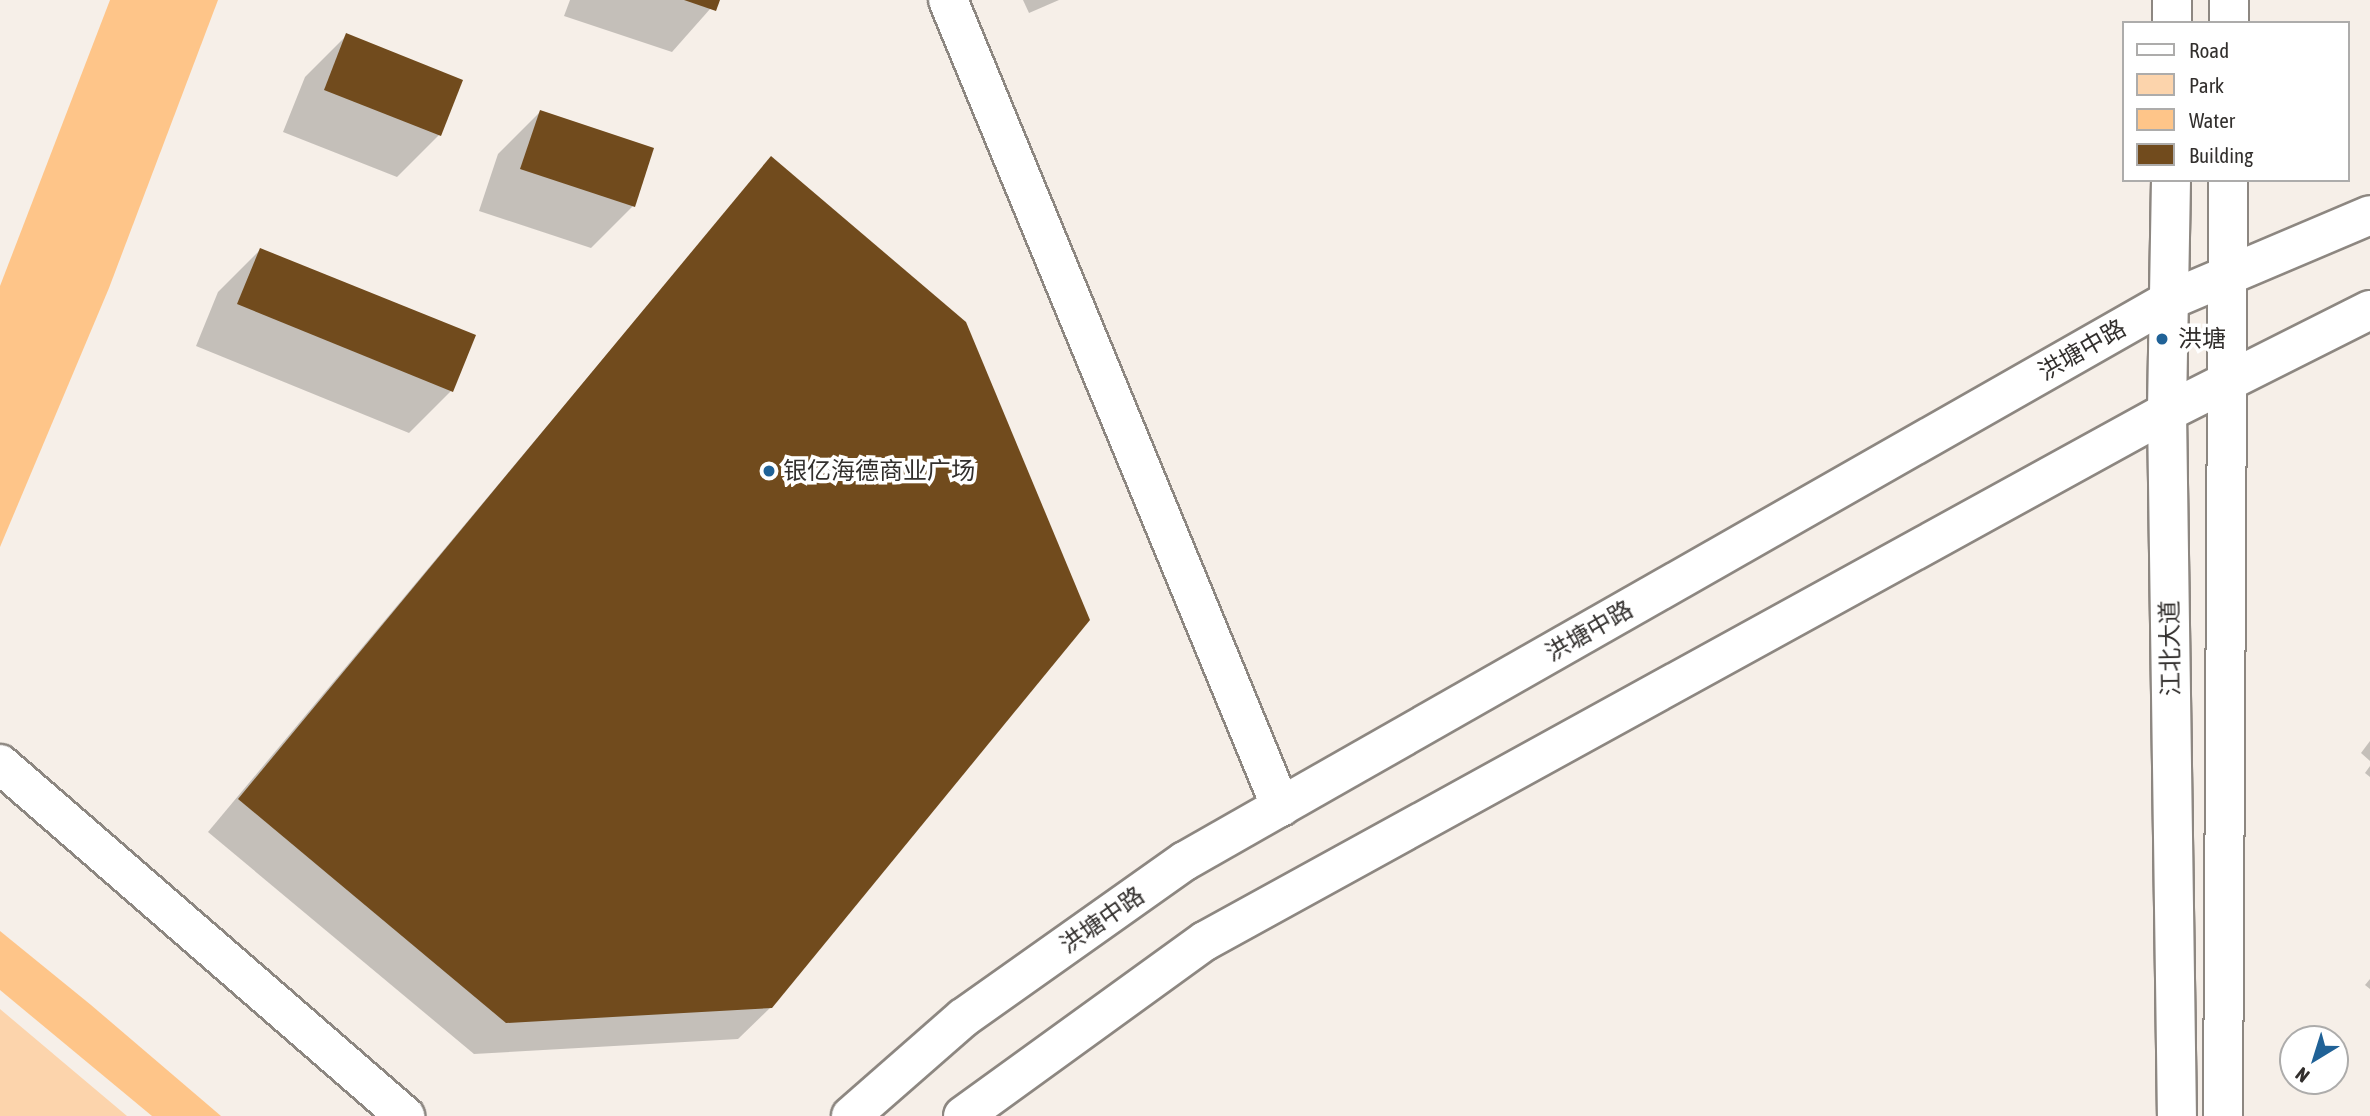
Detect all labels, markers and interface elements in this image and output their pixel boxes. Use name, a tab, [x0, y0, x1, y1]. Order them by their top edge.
legend	[2122, 21, 2349, 182]
text: Road	[2189, 38, 2229, 62]
text: Park	[2189, 73, 2224, 97]
text: Water	[2189, 108, 2235, 132]
text: Building	[2189, 143, 2253, 167]
street label: 洪塘中路	[2033, 314, 2131, 386]
place label: 洪塘	[2178, 325, 2226, 353]
marker: 洪塘	[2152, 329, 2172, 349]
place label: 银亿海德商业广场	[783, 457, 975, 485]
marker: 银亿海德商业广场	[761, 463, 777, 479]
street label: 洪塘中路	[1540, 595, 1638, 667]
street label: 江北大道	[2155, 600, 2185, 696]
street label: 洪塘中路	[1054, 881, 1150, 959]
north arrow	[2279, 1025, 2349, 1095]
text: N	[2291, 1063, 2313, 1087]

